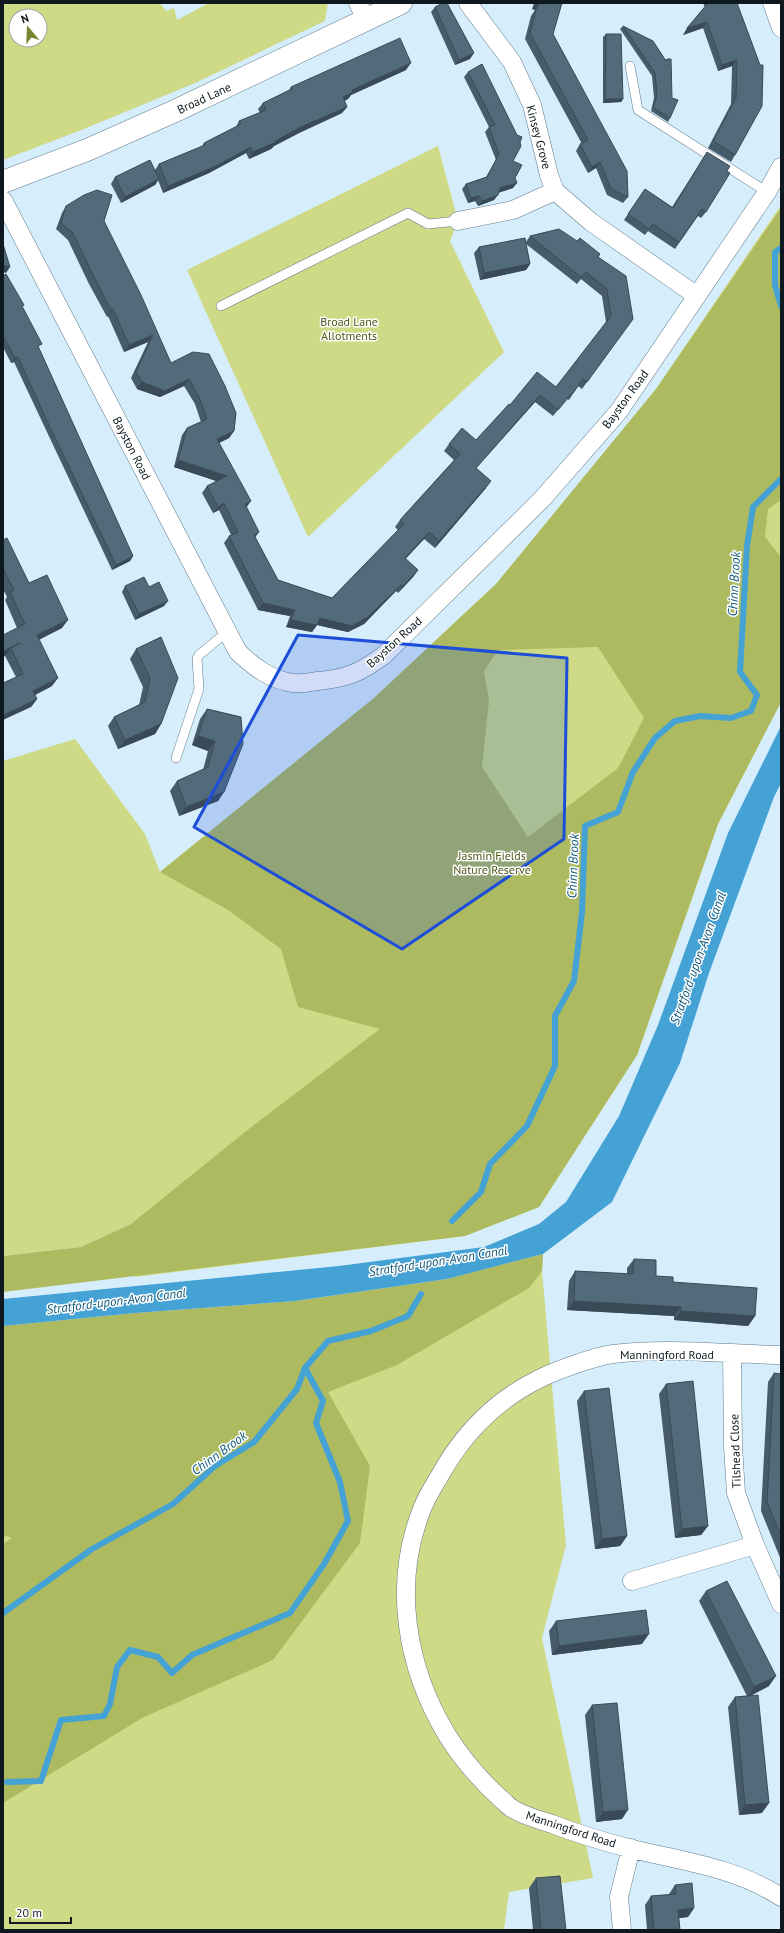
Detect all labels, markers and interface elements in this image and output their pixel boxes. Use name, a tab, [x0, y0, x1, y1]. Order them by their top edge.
north arrow	[8, 8, 48, 48]
text: N	[19, 11, 30, 26]
street label: Broad Lane	[175, 79, 233, 117]
street label: Kinsey Grove	[523, 103, 555, 171]
park label: Broad Lane Allotments	[320, 314, 378, 343]
street label: Bayston Road	[599, 367, 651, 431]
street label: Bayston Road	[110, 414, 154, 482]
water label: Chinn Brook	[724, 550, 744, 617]
street label: Bayston Road	[363, 613, 425, 671]
water label: Chinn Brook	[563, 832, 583, 899]
park label: Jasmin Fields Nature Reserve	[453, 848, 531, 877]
water label: Stratford-upon-Avon Canal	[666, 889, 730, 1027]
water label: Stratford-upon-Avon Canal	[367, 1242, 509, 1280]
water label: Stratford-upon-Avon Canal	[45, 1284, 187, 1318]
street label: Manningford Road	[620, 1347, 714, 1362]
street label: Tilshead Close	[726, 1413, 744, 1489]
water label: Chinn Brook	[188, 1426, 251, 1479]
street label: Manningford Road	[524, 1807, 618, 1851]
scale bar	[10, 1899, 71, 1925]
text: 20 m	[16, 1905, 42, 1920]

